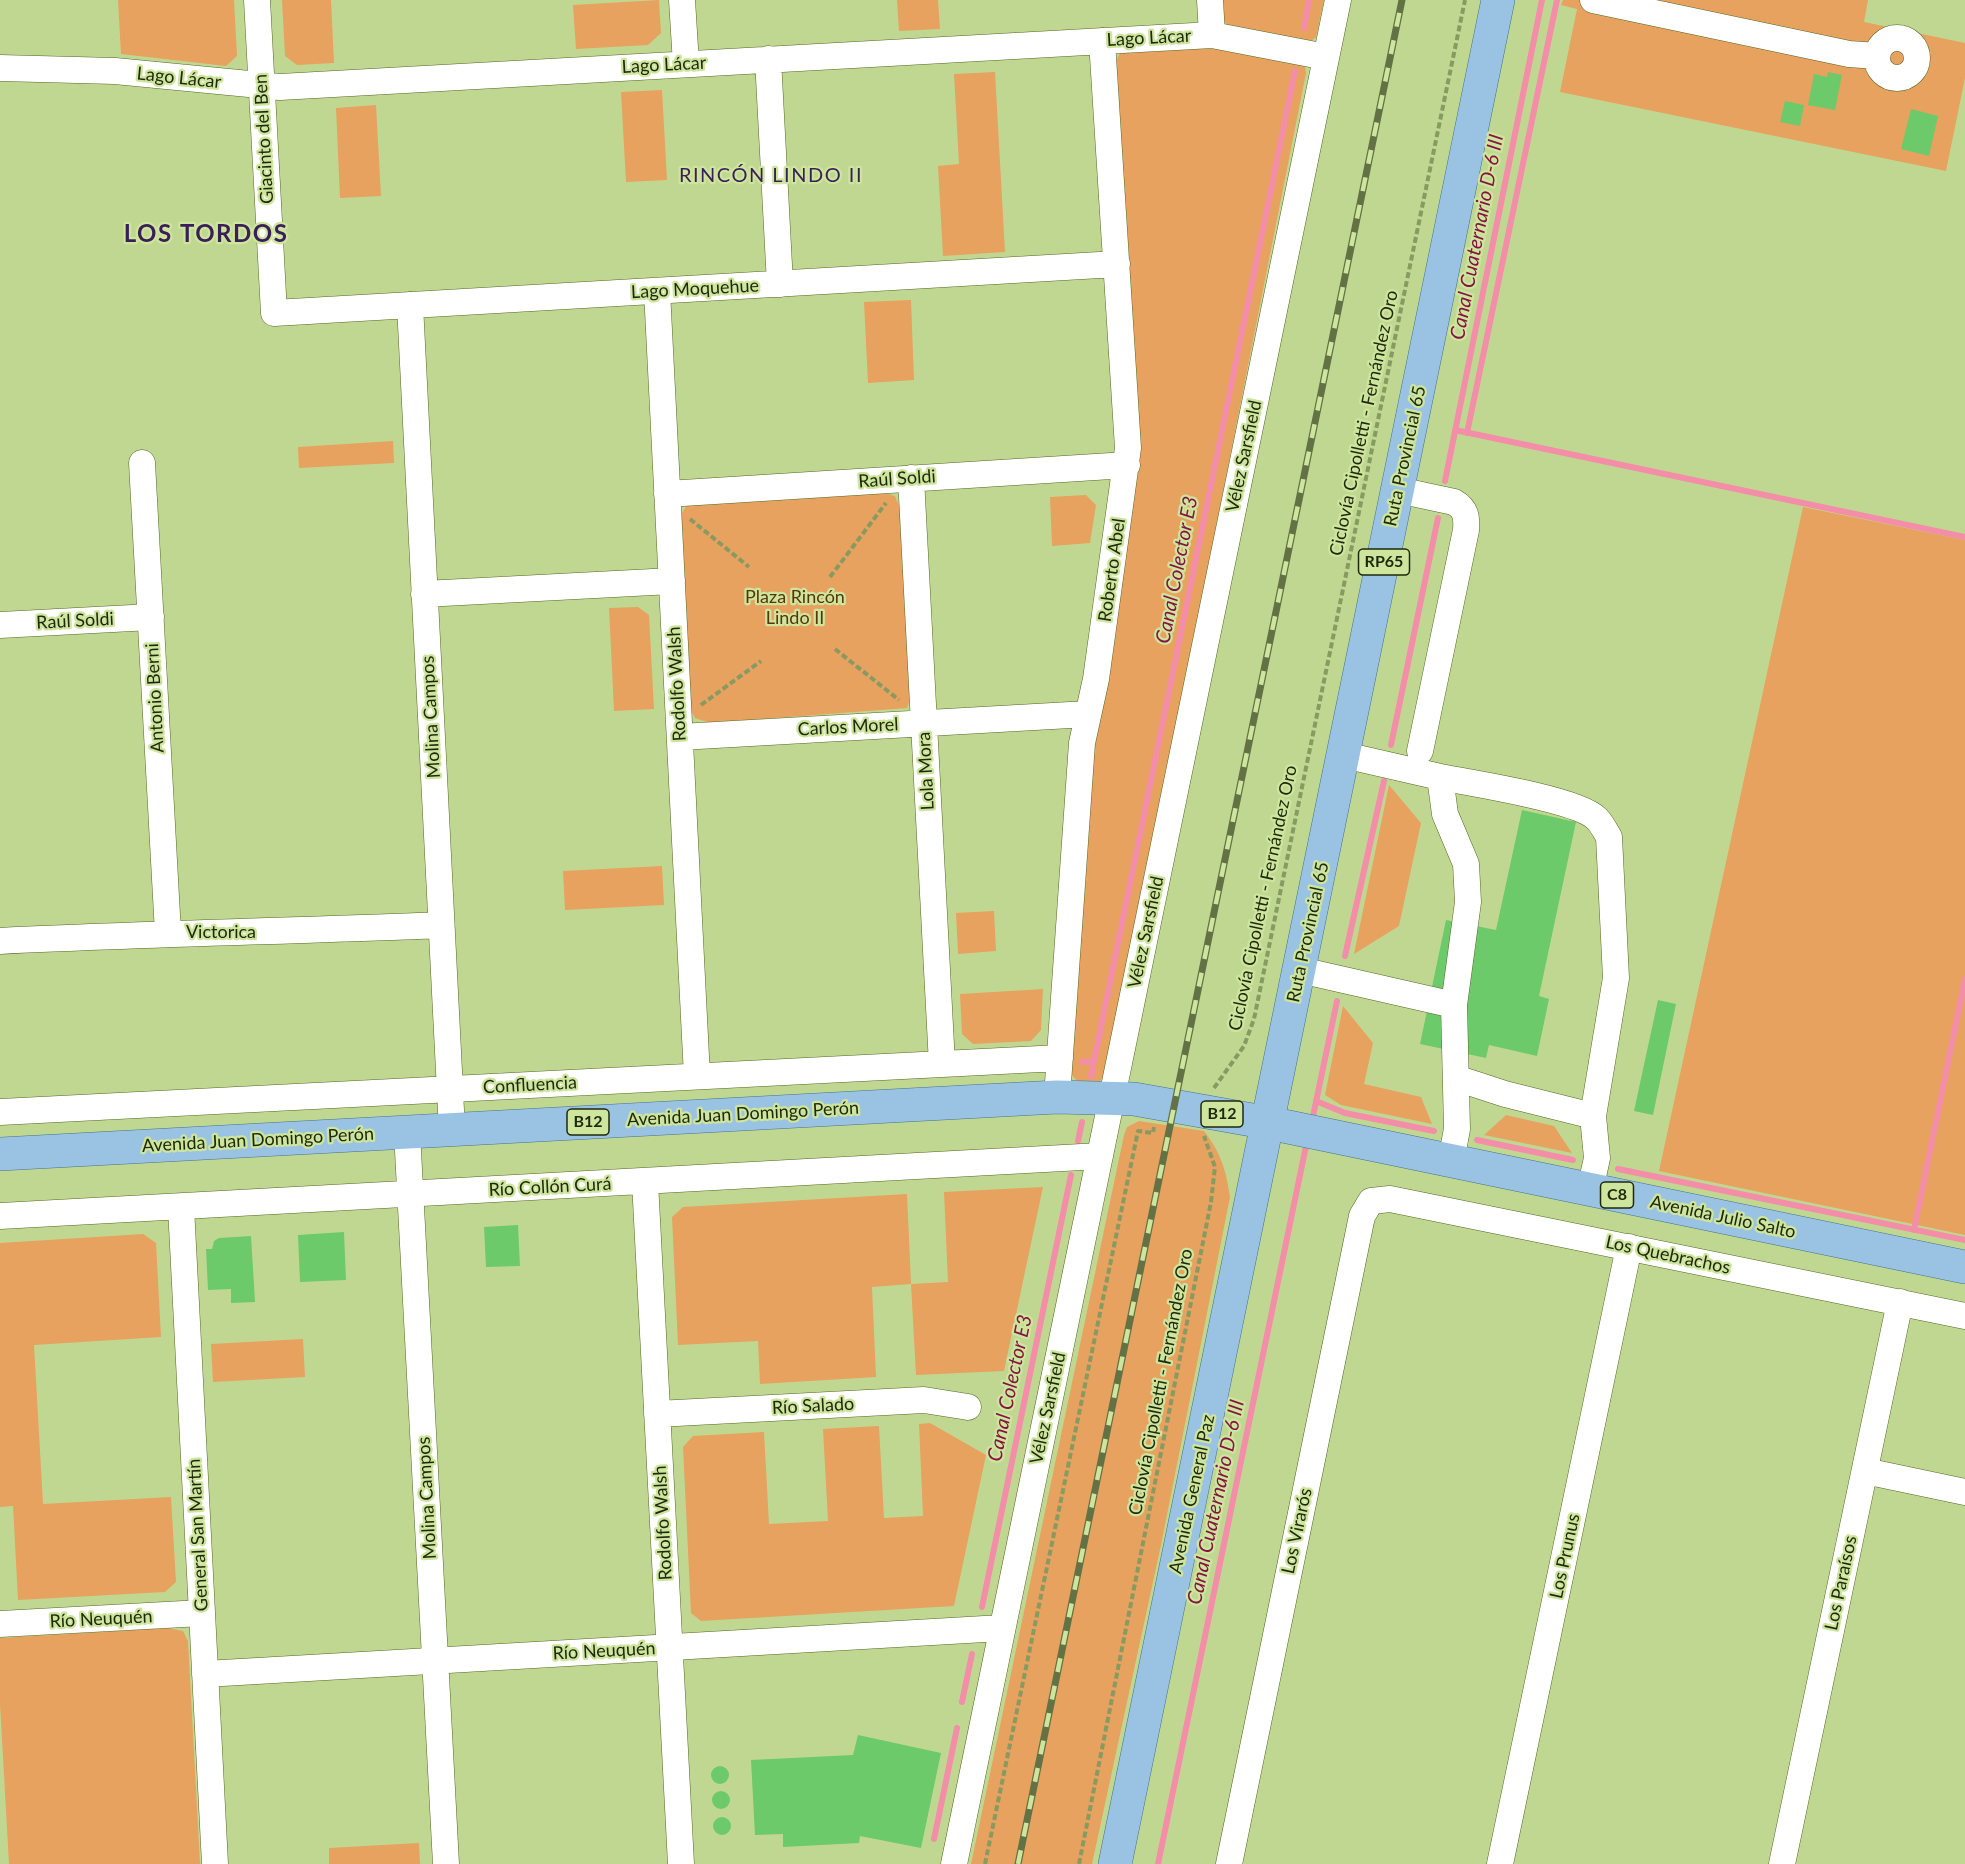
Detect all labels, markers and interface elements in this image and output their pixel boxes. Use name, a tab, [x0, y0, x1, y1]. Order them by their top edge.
street label: Lago Lácar	[1106, 25, 1192, 51]
street label: Lago Lácar	[621, 52, 707, 78]
street label: Lago Lácar	[136, 63, 222, 93]
street label: Giacinto del Ben	[250, 74, 278, 204]
water label: Canal Cuaternario D-6 III	[1445, 132, 1509, 342]
district label: RINCÓN LINDO II	[679, 164, 863, 188]
district label: LOS TORDOS	[124, 220, 288, 248]
street label: Lago Moquehue	[630, 275, 760, 303]
street label: Ciclovía Cipolletti - Fernández Oro	[1325, 288, 1403, 558]
street label: Ruta Provincial 65	[1380, 384, 1430, 528]
street label: Vélez Sarsfield	[1222, 398, 1266, 514]
street label: Raúl Soldi	[858, 466, 936, 492]
water label: Canal Colector E3	[1151, 494, 1203, 646]
street label: Roberto Abel	[1094, 517, 1130, 623]
road number: RP65	[1358, 549, 1410, 575]
park label: Plaza Rincón Lindo II	[745, 586, 845, 628]
street label: Raúl Soldi	[36, 608, 114, 634]
street label: Rodolfo Walsh	[663, 626, 691, 742]
street label: Antonio Berni	[141, 643, 169, 753]
street label: Molina Campos	[417, 655, 445, 779]
street label: Carlos Morel	[797, 714, 899, 740]
street label: Lola Mora	[913, 731, 939, 811]
street label: Ciclovía Cipolletti - Fernández Oro	[1224, 763, 1302, 1033]
street label: Ruta Provincial 65	[1283, 860, 1333, 1004]
street label: Vélez Sarsfield	[1124, 874, 1168, 990]
street label: Victorica	[186, 921, 256, 943]
street label: Confluencia	[482, 1072, 578, 1098]
street label: Avenida Juan Domingo Perón	[626, 1097, 860, 1131]
road number: B12	[1201, 1101, 1243, 1127]
road number: B12	[567, 1109, 609, 1135]
street label: Avenida Juan Domingo Perón	[141, 1123, 375, 1157]
street label: Río Collón Curá	[488, 1173, 612, 1201]
road number: C8	[1600, 1182, 1634, 1208]
street label: Avenida Julio Salto	[1648, 1191, 1798, 1243]
street label: Los Quebrachos	[1604, 1231, 1732, 1279]
street label: Ciclovía Cipolletti - Fernández Oro	[1125, 1247, 1197, 1517]
water label: Canal Colector E3	[983, 1312, 1037, 1464]
street label: Vélez Sarsfield	[1026, 1350, 1070, 1466]
street label: Río Salado	[771, 1393, 855, 1419]
water label: Canal Cuaternario D-6 III	[1183, 1397, 1249, 1607]
street label: Avenida General Paz	[1165, 1413, 1219, 1575]
street label: Molina Campos	[413, 1436, 441, 1560]
street label: General San Martín	[183, 1458, 213, 1612]
street label: Rodolfo Walsh	[649, 1465, 677, 1581]
street label: Los Virarós	[1277, 1486, 1317, 1576]
street label: Los Prunus	[1545, 1512, 1585, 1600]
street label: Los Paraísos	[1820, 1534, 1862, 1632]
street label: Río Neuquén	[49, 1606, 153, 1632]
street label: Río Neuquén	[552, 1638, 656, 1664]

